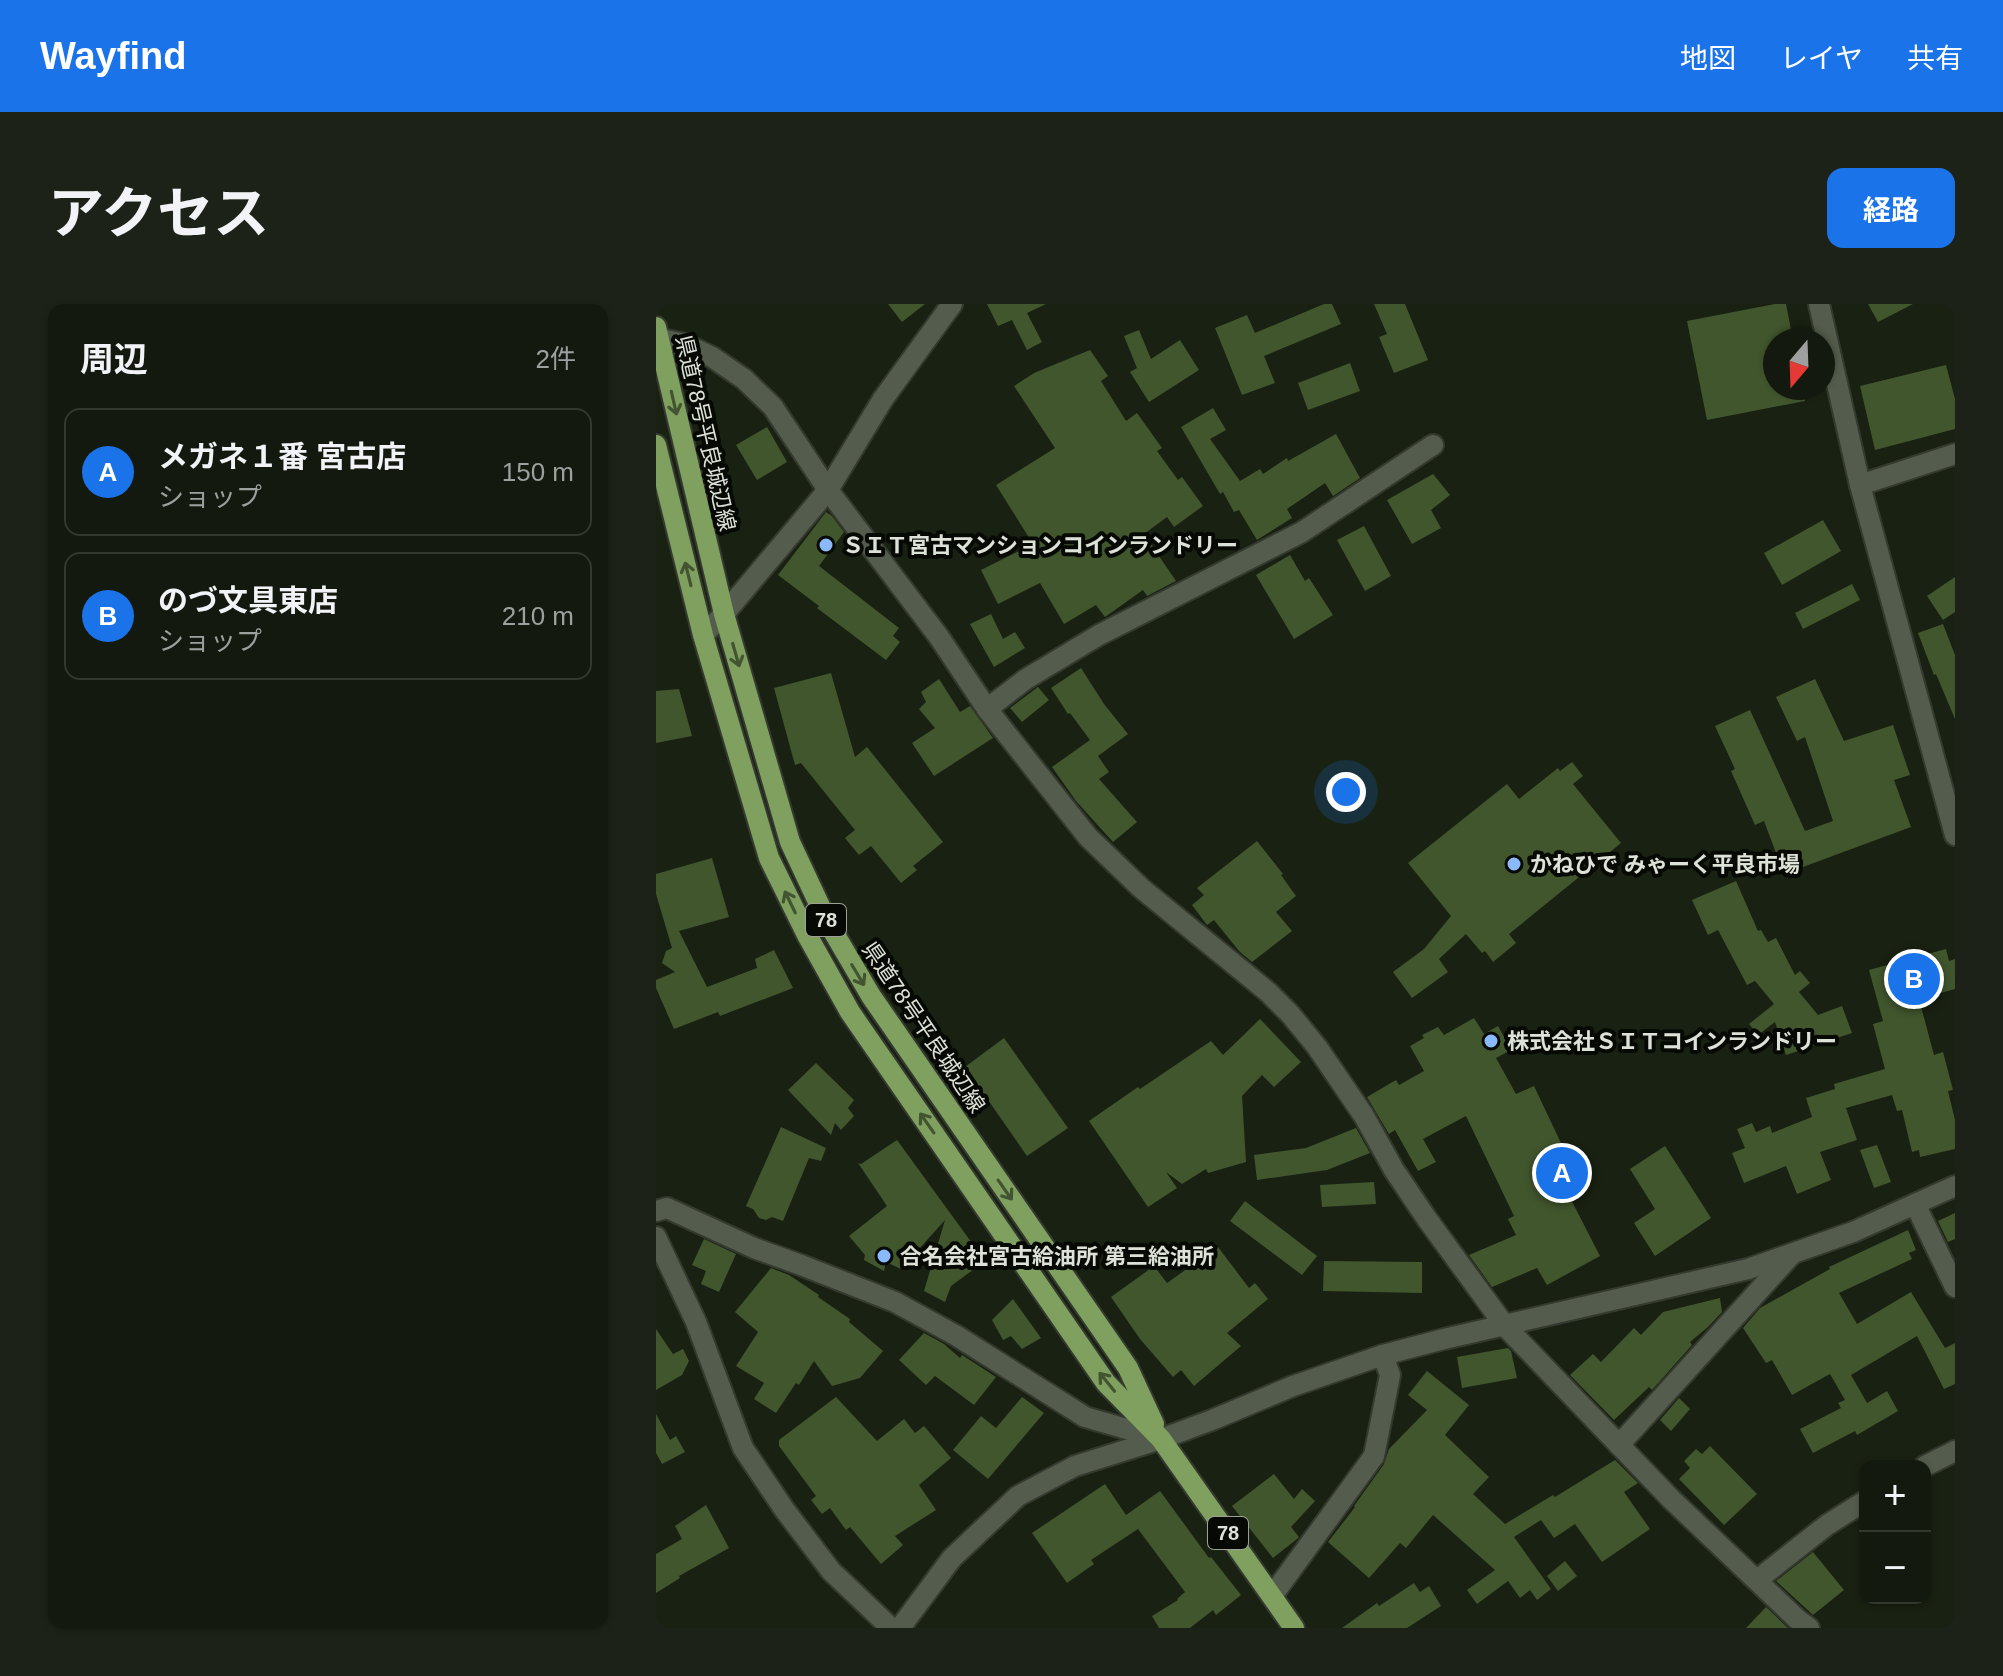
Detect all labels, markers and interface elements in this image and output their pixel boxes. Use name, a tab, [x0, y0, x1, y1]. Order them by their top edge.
text: Wayfind	[40, 35, 186, 77]
text: 地図	[1680, 43, 1736, 74]
text: レイヤ	[1780, 43, 1863, 74]
text: 共有	[1907, 43, 1963, 74]
button: 経路	[1827, 168, 1955, 248]
text: アクセス	[48, 182, 269, 245]
north arrow	[1763, 328, 1835, 400]
street label: 県道78号平良城辺線	[671, 333, 740, 534]
text: 周辺	[80, 340, 148, 378]
text: 2件	[536, 344, 576, 374]
one-way arrow	[668, 389, 683, 415]
text: メガネ１番 宮古店	[158, 440, 406, 473]
text: A	[99, 457, 117, 487]
text: 150 m	[502, 457, 574, 487]
text: ショップ	[158, 482, 262, 512]
place label: ＳＩＴ宮古マンションコインランドリー	[842, 533, 1238, 558]
marker: ＳＩＴ宮古マンションコインランドリー	[817, 536, 835, 554]
one-way arrow	[679, 562, 694, 588]
text: のづ文具東店	[158, 584, 338, 617]
text: B	[99, 601, 117, 631]
text: 210 m	[502, 601, 574, 631]
text: ショップ	[158, 626, 262, 656]
one-way arrow	[729, 642, 744, 668]
your location	[1326, 772, 1366, 812]
place label: かねひで みゃーく平良市場	[1530, 852, 1800, 877]
marker: かねひで みゃーく平良市場	[1505, 855, 1523, 873]
one-way arrow	[782, 890, 798, 914]
road number: 78	[806, 904, 846, 936]
street label: 県道78号平良城辺線	[857, 937, 990, 1117]
pin: B	[1888, 949, 1940, 1009]
one-way arrow	[851, 963, 867, 986]
place label: 株式会社ＳＩＴコインランドリー	[1507, 1029, 1837, 1054]
marker: 株式会社ＳＩＴコインランドリー	[1482, 1032, 1500, 1050]
one-way arrow	[919, 1112, 935, 1134]
pin: A	[1536, 1143, 1588, 1203]
one-way arrow	[997, 1178, 1013, 1200]
place label: 合名会社宮古給油所 第三給油所	[900, 1244, 1214, 1269]
marker: 合名会社宮古給油所 第三給油所	[875, 1247, 893, 1265]
one-way arrow	[1098, 1372, 1116, 1393]
map controls	[1859, 1460, 1931, 1604]
button: +	[1859, 1460, 1931, 1532]
road number: 78	[1208, 1517, 1248, 1549]
button: −	[1859, 1532, 1931, 1604]

